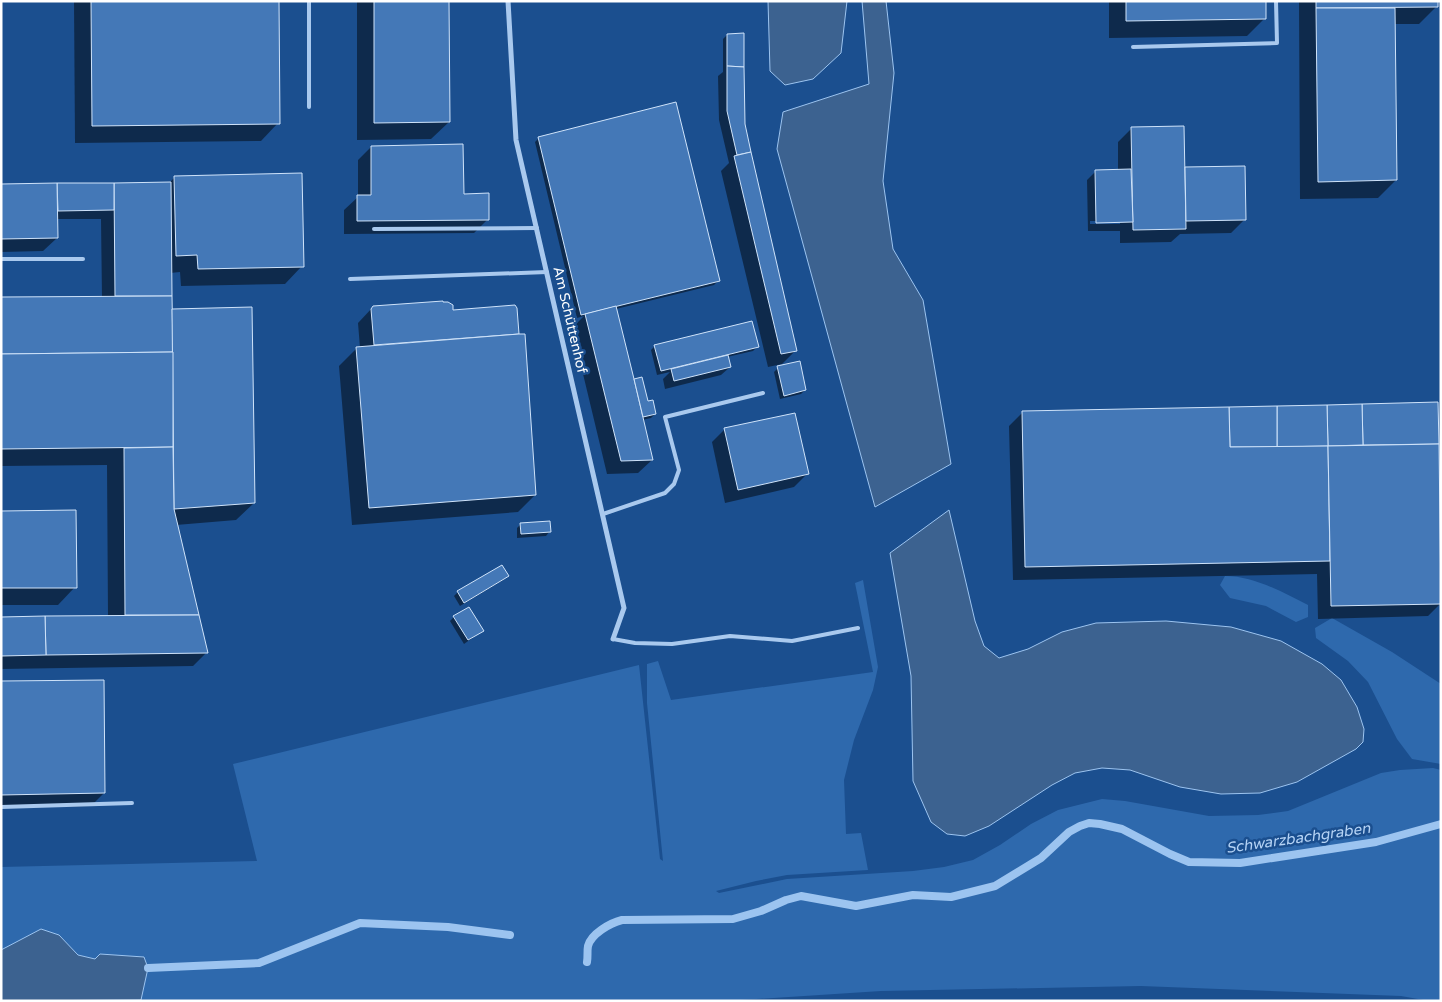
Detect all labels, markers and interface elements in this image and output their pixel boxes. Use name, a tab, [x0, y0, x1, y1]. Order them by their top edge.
street label: Am Schüttenhof	[549, 265, 591, 376]
water label: Schwarzbachgraben	[1225, 819, 1372, 857]

